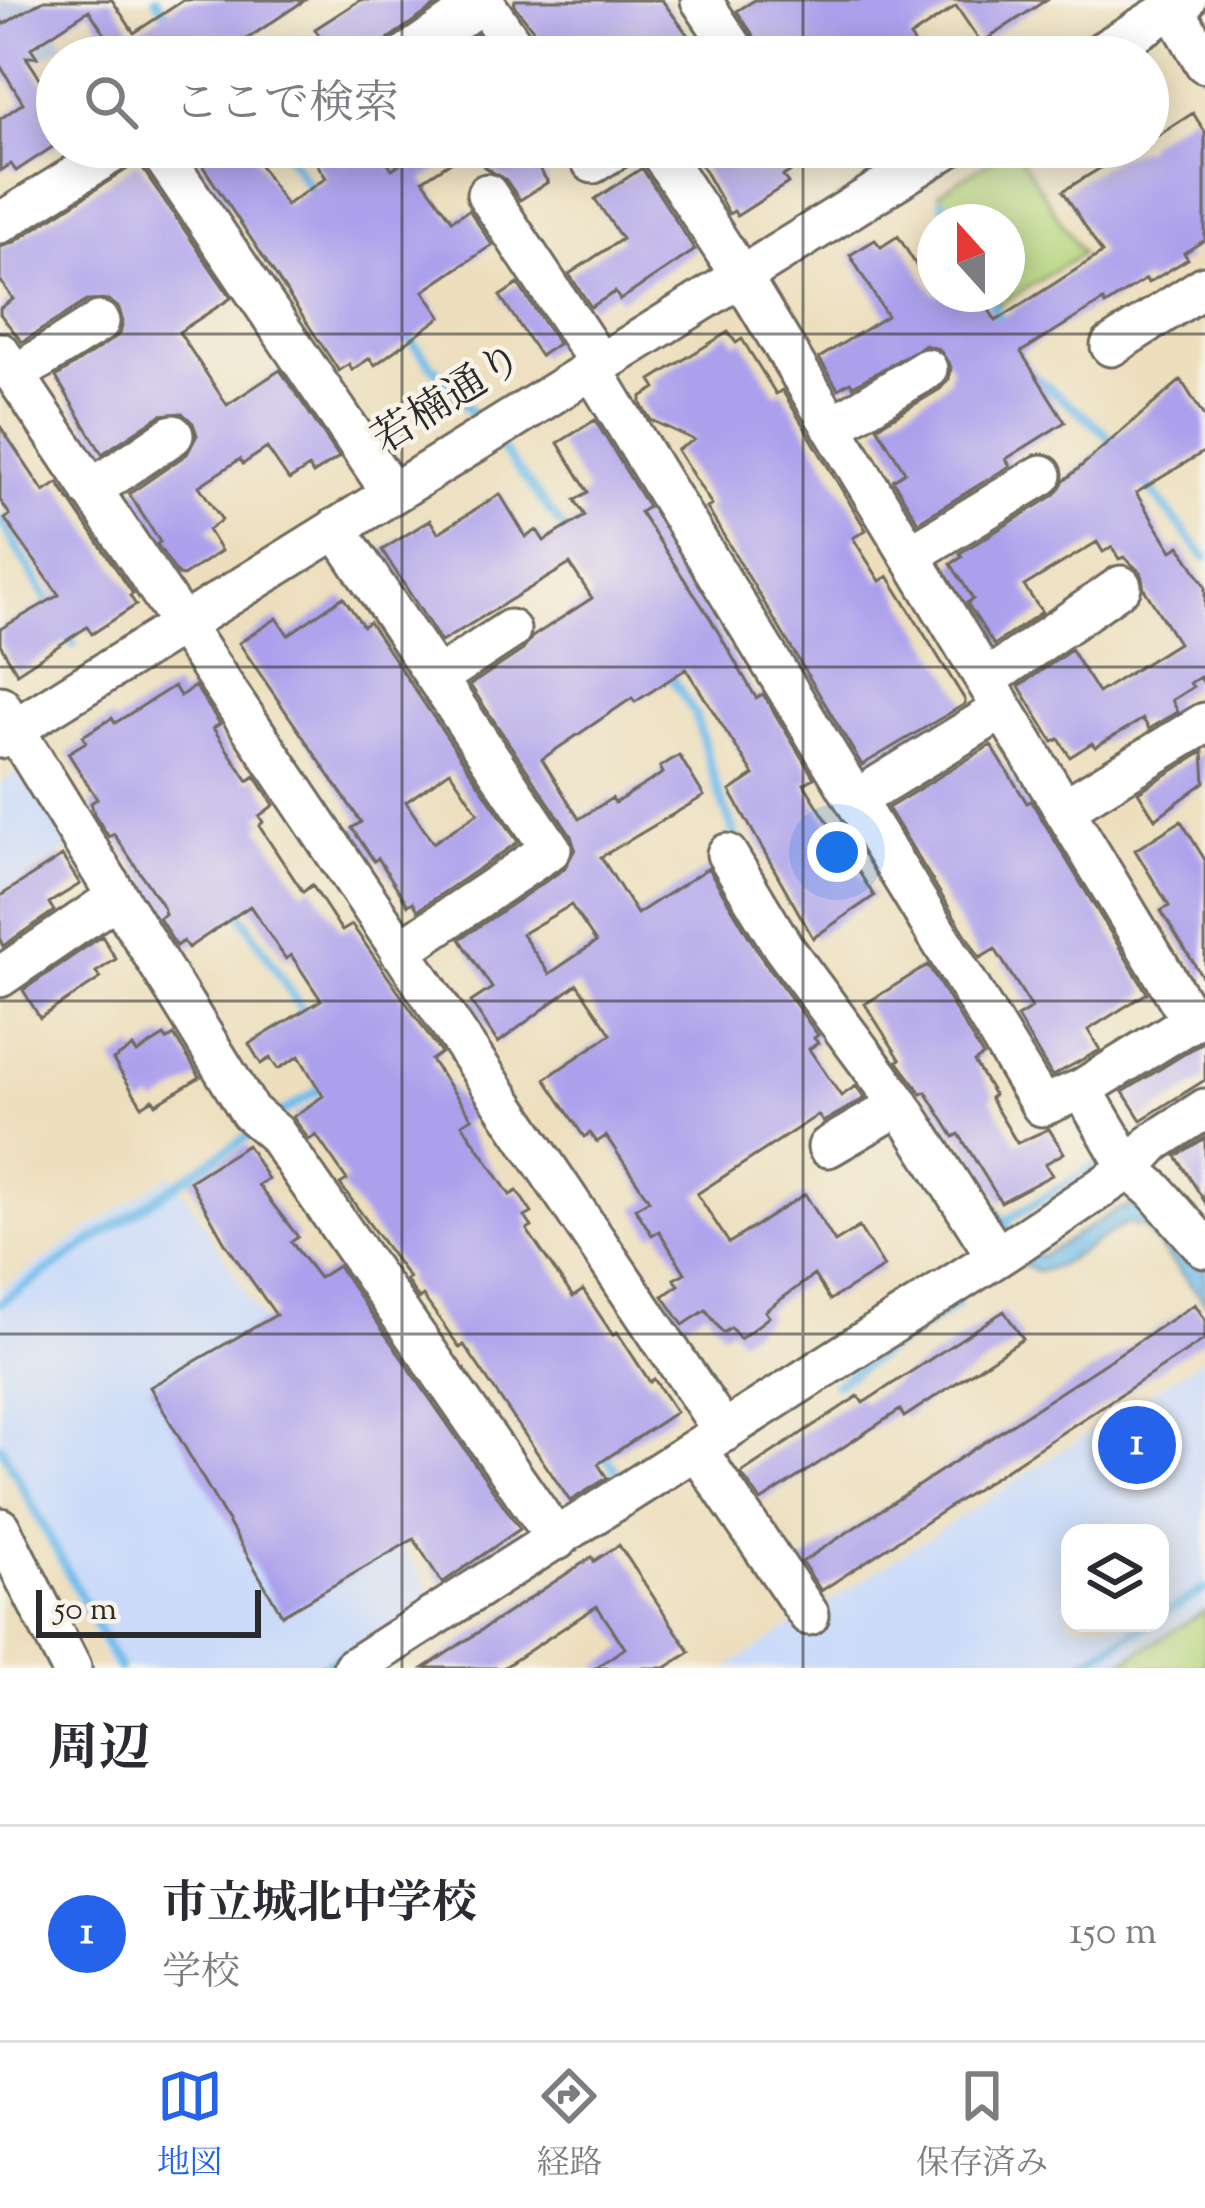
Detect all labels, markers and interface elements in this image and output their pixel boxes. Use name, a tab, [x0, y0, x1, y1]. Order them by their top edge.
search box	[36, 36, 1169, 168]
icon: search	[78, 69, 144, 135]
text: ここで検索	[174, 74, 399, 139]
north arrow	[917, 204, 1025, 312]
street label: 若楠通り	[362, 331, 536, 471]
your location	[807, 822, 867, 882]
pin: 1	[1098, 1400, 1176, 1490]
map controls	[1061, 1524, 1169, 1632]
button: layers	[1061, 1524, 1169, 1632]
scale bar	[36, 1584, 261, 1637]
text: 50 m	[54, 1587, 117, 1635]
text: 周辺	[48, 1715, 150, 1788]
text: 市立城北中学校	[162, 1874, 477, 1939]
text: 1	[80, 1906, 94, 1962]
text: 150 m	[1069, 1906, 1157, 1962]
text: 学校	[162, 1947, 240, 2003]
tab: 地図	[157, 2063, 223, 2189]
tab: 経路	[536, 2063, 602, 2189]
tab: 保存済み	[916, 2063, 1048, 2189]

